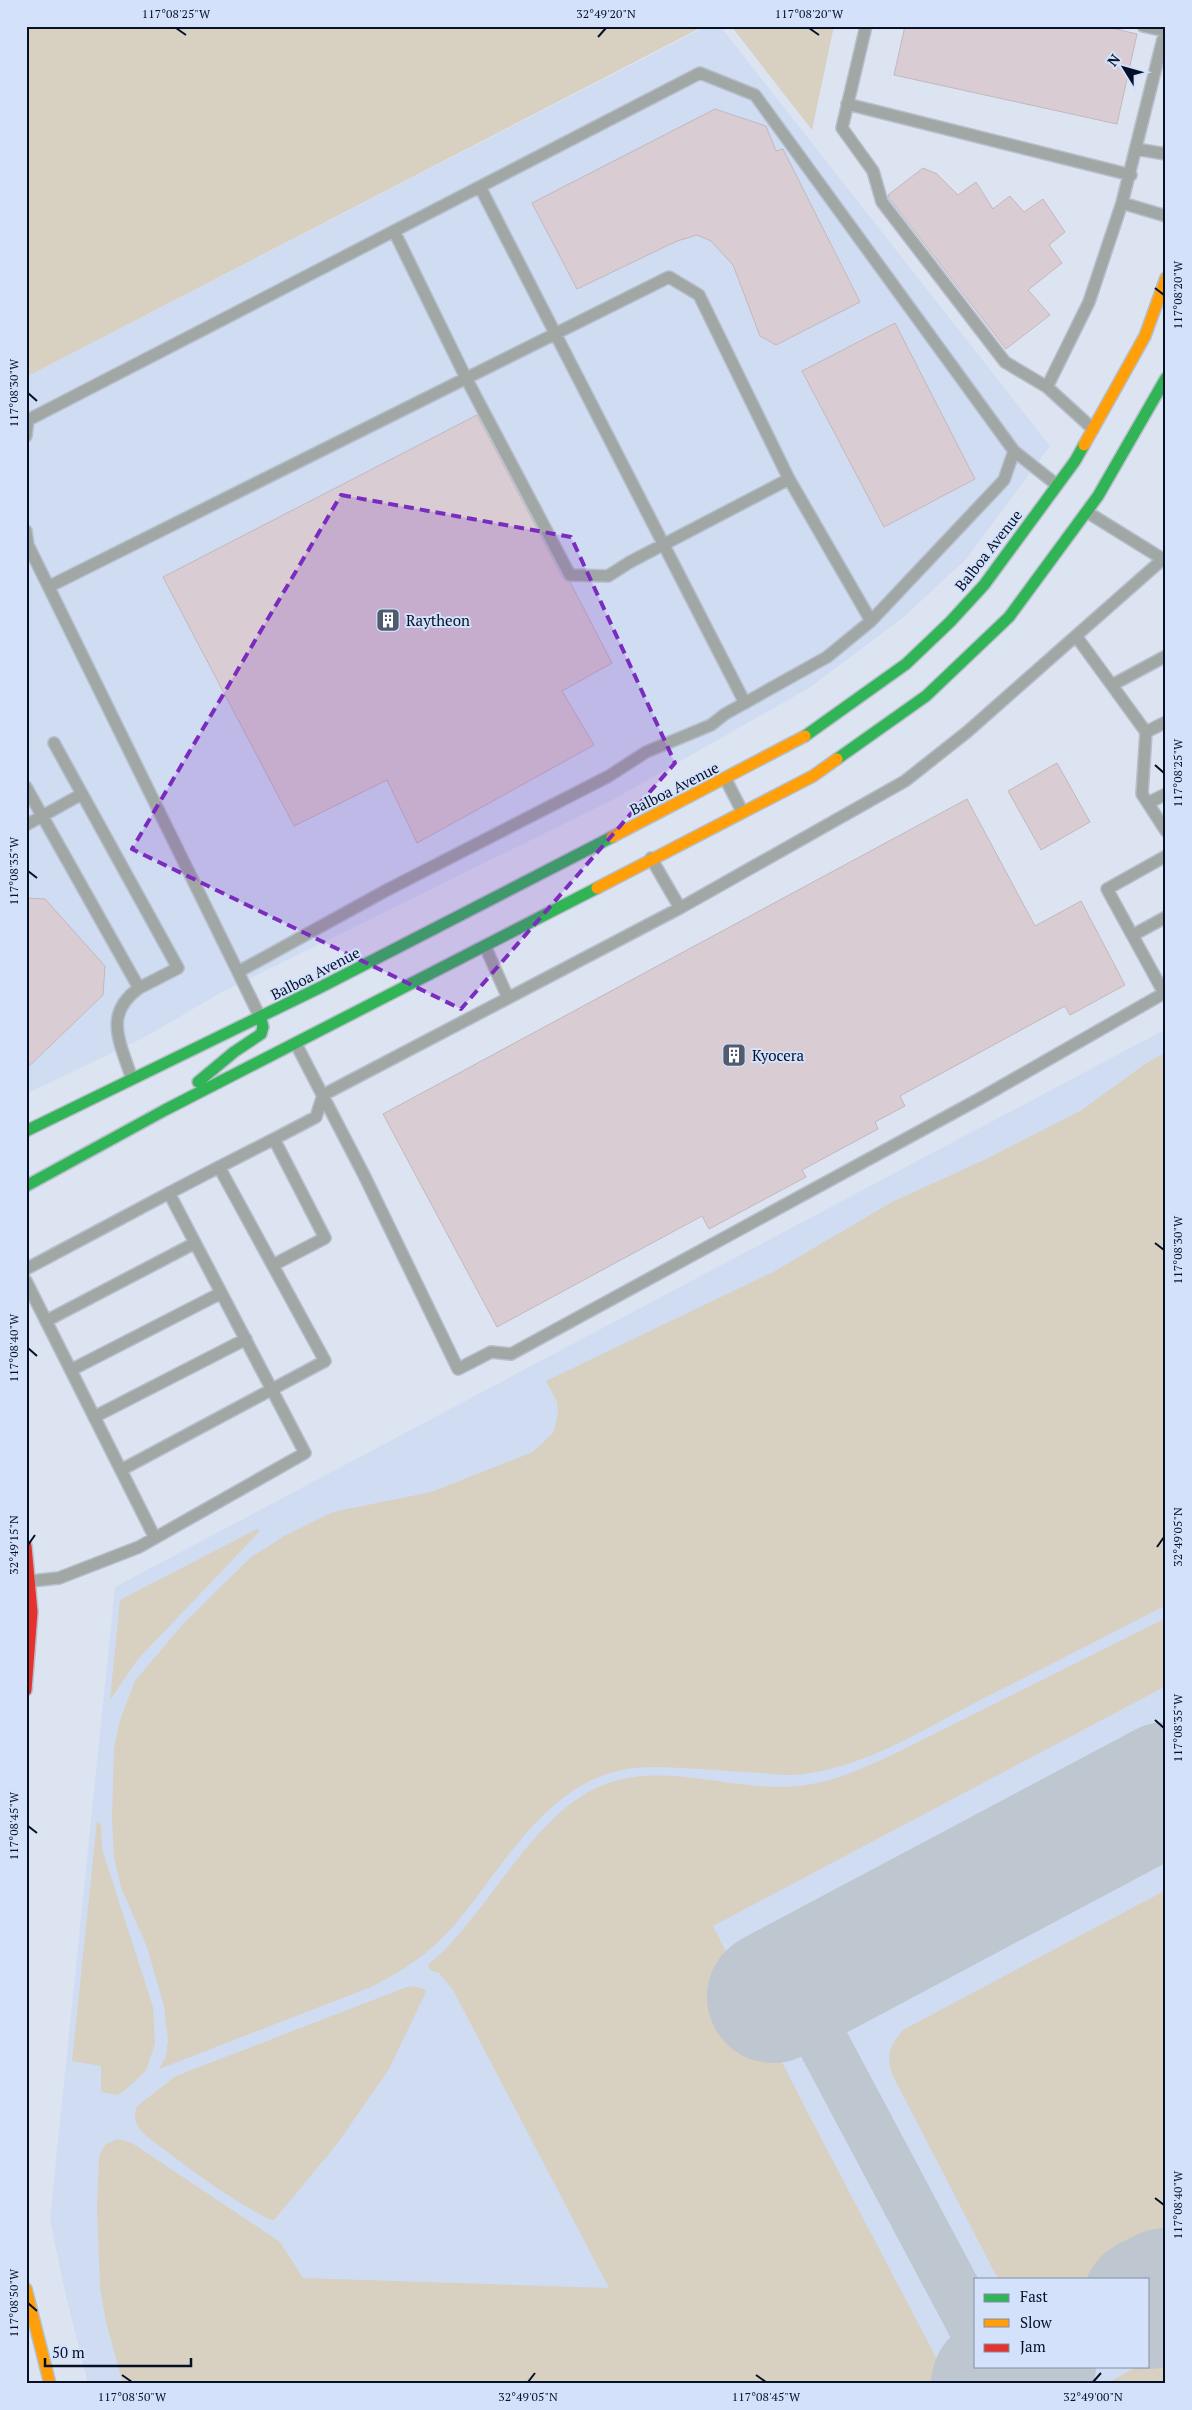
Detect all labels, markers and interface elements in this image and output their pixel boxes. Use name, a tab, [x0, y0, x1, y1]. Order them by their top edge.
text: 117°08'25"W	[142, 6, 211, 21]
text: 32°49'20"N	[576, 6, 636, 21]
text: 117°08'20"W	[775, 6, 844, 21]
north arrow	[1100, 42, 1150, 92]
text: N	[1102, 50, 1124, 70]
text: 117°08'20"W	[1170, 260, 1185, 329]
text: 117°08'30"W	[6, 358, 21, 427]
street label: Balboa Avenue	[950, 505, 1026, 595]
building icon: Raytheon	[375, 607, 401, 633]
place label: Raytheon	[406, 610, 470, 630]
text: 117°08'25"W	[1170, 738, 1185, 807]
street label: Balboa Avenue	[626, 757, 722, 819]
text: 117°08'35"W	[6, 836, 21, 905]
street label: Balboa Avenue	[267, 942, 363, 1004]
building icon: Kyocera	[721, 1042, 747, 1068]
place label: Kyocera	[752, 1045, 804, 1065]
text: 117°08'30"W	[1170, 1215, 1185, 1284]
text: 117°08'40"W	[6, 1313, 21, 1382]
text: 32°49'05"N	[1170, 1507, 1185, 1567]
text: 32°49'15"N	[6, 1515, 21, 1575]
text: 117°08'35"W	[1170, 1693, 1185, 1762]
text: 117°08'45"W	[6, 1791, 21, 1860]
text: 117°08'40"W	[1170, 2170, 1185, 2239]
text: 117°08'50"W	[6, 2268, 21, 2337]
legend	[974, 2278, 1150, 2368]
text: Fast	[1020, 2286, 1048, 2306]
text: Slow	[1020, 2312, 1053, 2332]
scale bar	[45, 2335, 191, 2367]
text: Jam	[1020, 2336, 1046, 2356]
text: 50 m	[52, 2342, 85, 2362]
text: 117°08'50"W	[98, 2389, 167, 2404]
text: 32°49'05"N	[498, 2389, 558, 2404]
text: 117°08'45"W	[732, 2389, 801, 2404]
text: 32°49'00"N	[1063, 2389, 1123, 2404]

